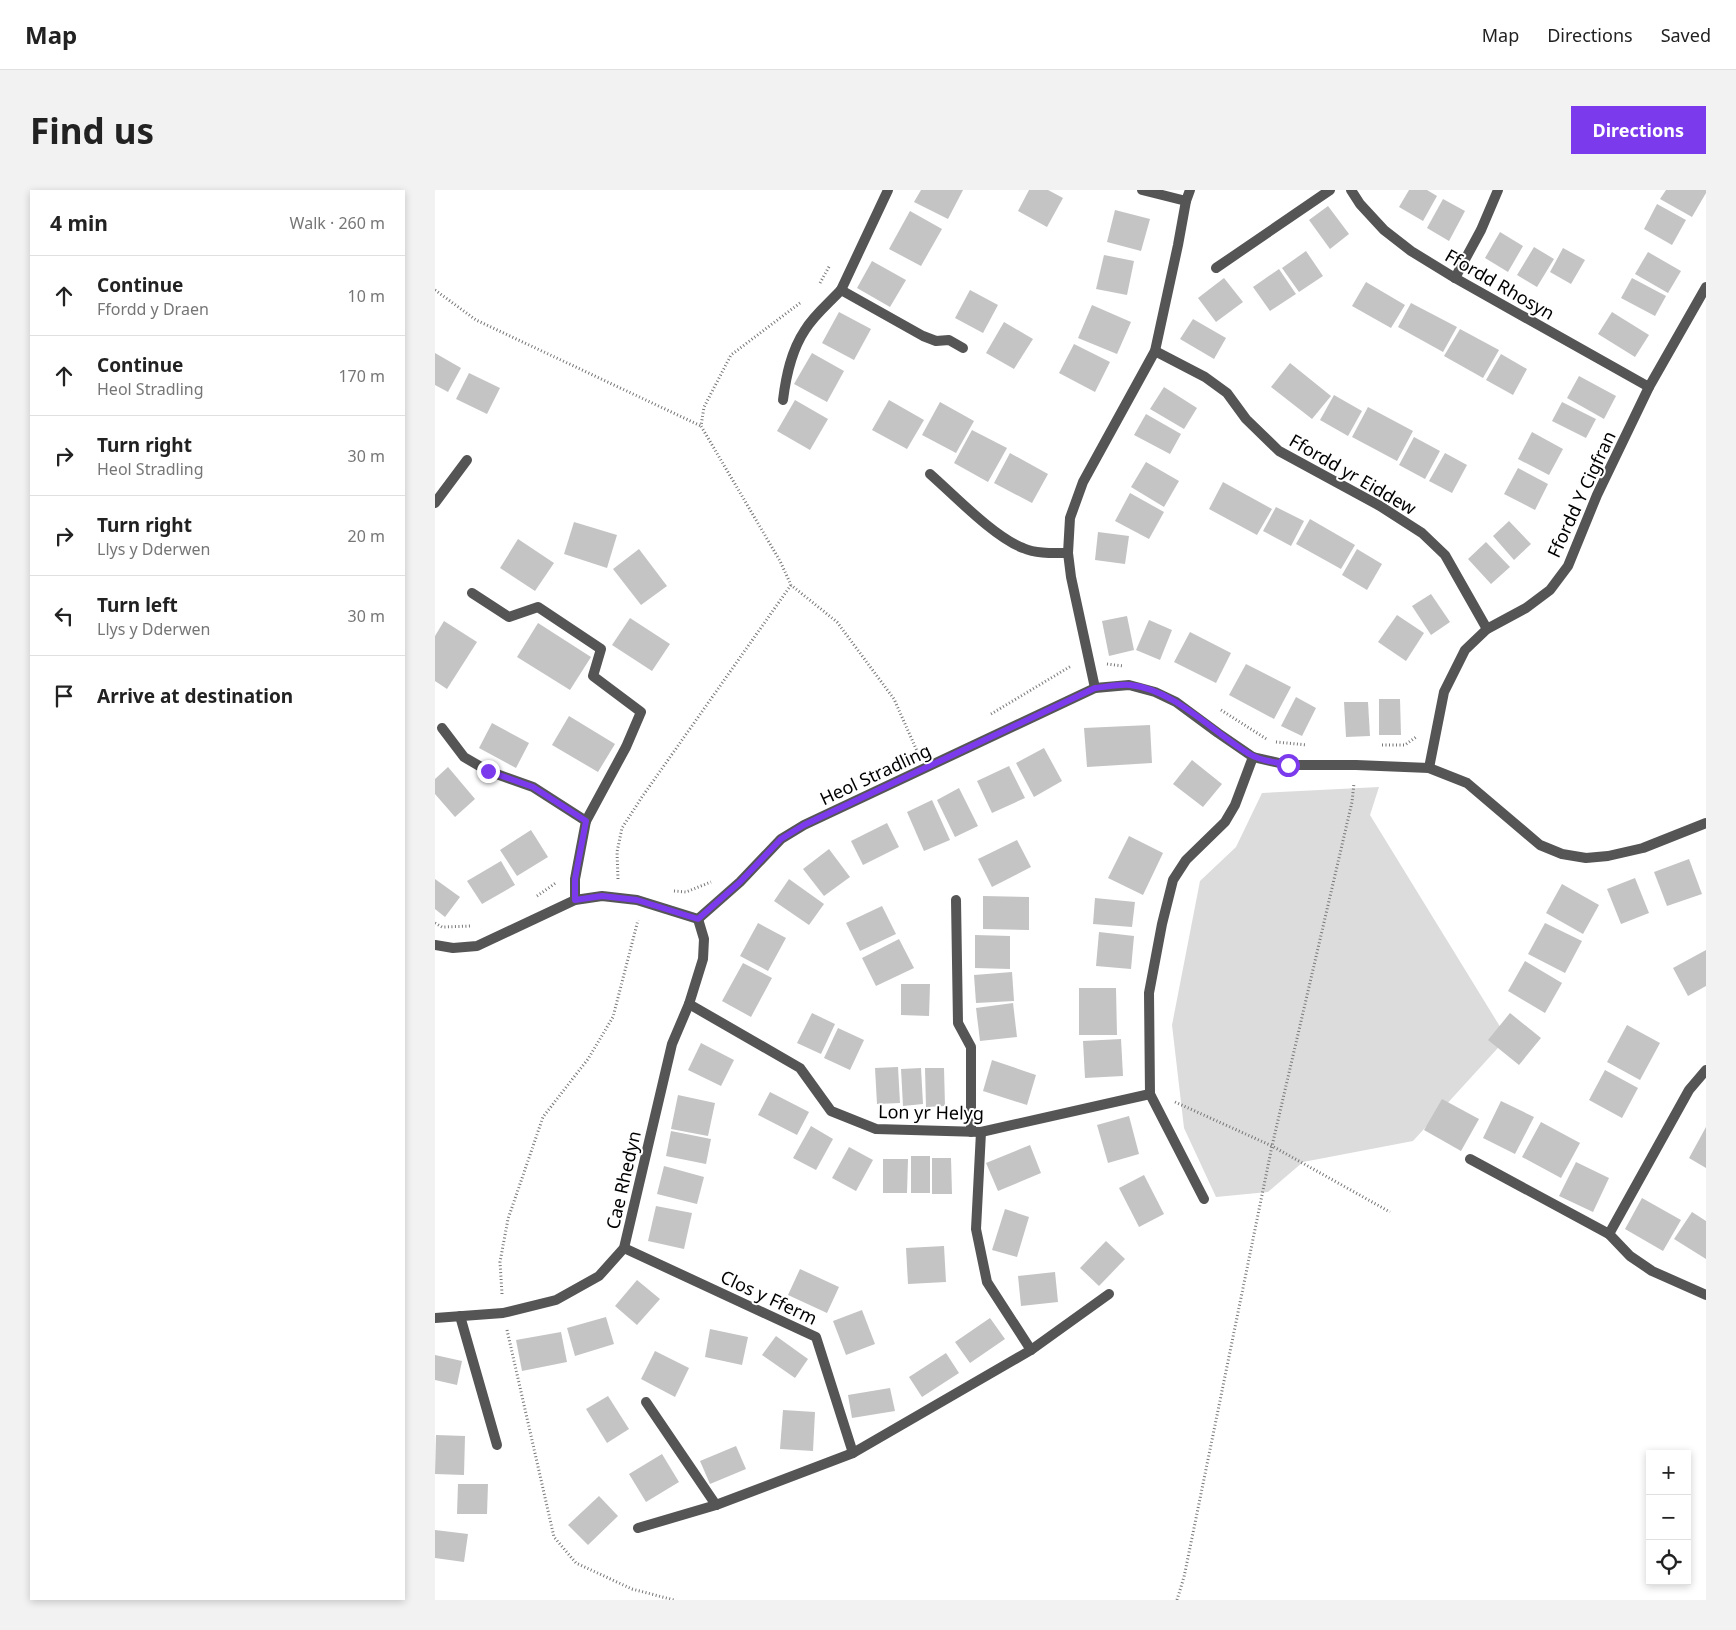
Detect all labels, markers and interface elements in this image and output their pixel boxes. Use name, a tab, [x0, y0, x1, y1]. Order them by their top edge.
text: Map	[25, 18, 77, 51]
text: Map	[1482, 23, 1519, 47]
text: Directions	[1547, 23, 1633, 47]
text: Saved	[1661, 23, 1711, 47]
button: Directions	[1571, 106, 1706, 154]
text: Find us	[30, 107, 154, 154]
text: 4 min	[50, 209, 108, 237]
text: Walk · 260 m	[290, 212, 385, 234]
street label: Ffordd Rhosyn	[1441, 243, 1559, 325]
text: Continue	[97, 272, 183, 298]
icon: ahead	[50, 282, 78, 310]
text: 10 m	[348, 285, 385, 307]
text: Ffordd y Draen	[97, 298, 209, 320]
text: Continue	[97, 352, 183, 378]
icon: ahead	[50, 362, 78, 390]
text: 170 m	[338, 365, 385, 387]
text: Heol Stradling	[97, 378, 204, 400]
street label: Ffordd Y Cigfran	[1541, 427, 1621, 561]
street label: Ffordd yr Eiddew	[1285, 428, 1421, 520]
text: Turn right	[97, 432, 192, 458]
icon: right	[50, 442, 78, 470]
text: 30 m	[348, 445, 385, 467]
text: Heol Stradling	[97, 458, 204, 480]
text: Turn right	[97, 512, 192, 538]
icon: right	[50, 522, 78, 550]
text: 20 m	[348, 525, 385, 547]
text: Llys y Dderwen	[97, 538, 210, 560]
text: Turn left	[97, 592, 178, 618]
icon: left	[50, 602, 78, 630]
text: 30 m	[348, 605, 385, 627]
text: Llys y Dderwen	[97, 618, 210, 640]
icon: arrive	[50, 682, 78, 710]
text: Arrive at destination	[97, 683, 293, 709]
street label: Heol Stradling	[816, 738, 934, 810]
route start	[1277, 754, 1300, 777]
route end	[477, 760, 500, 783]
street label: Lon yr Helyg	[878, 1099, 984, 1125]
street label: Cae Rhedyn	[600, 1129, 646, 1231]
street label: Clos y Fferm	[717, 1264, 821, 1330]
map controls	[1646, 1450, 1691, 1585]
button: +	[1646, 1450, 1691, 1495]
button: −	[1646, 1495, 1691, 1540]
button: locate	[1646, 1540, 1691, 1585]

